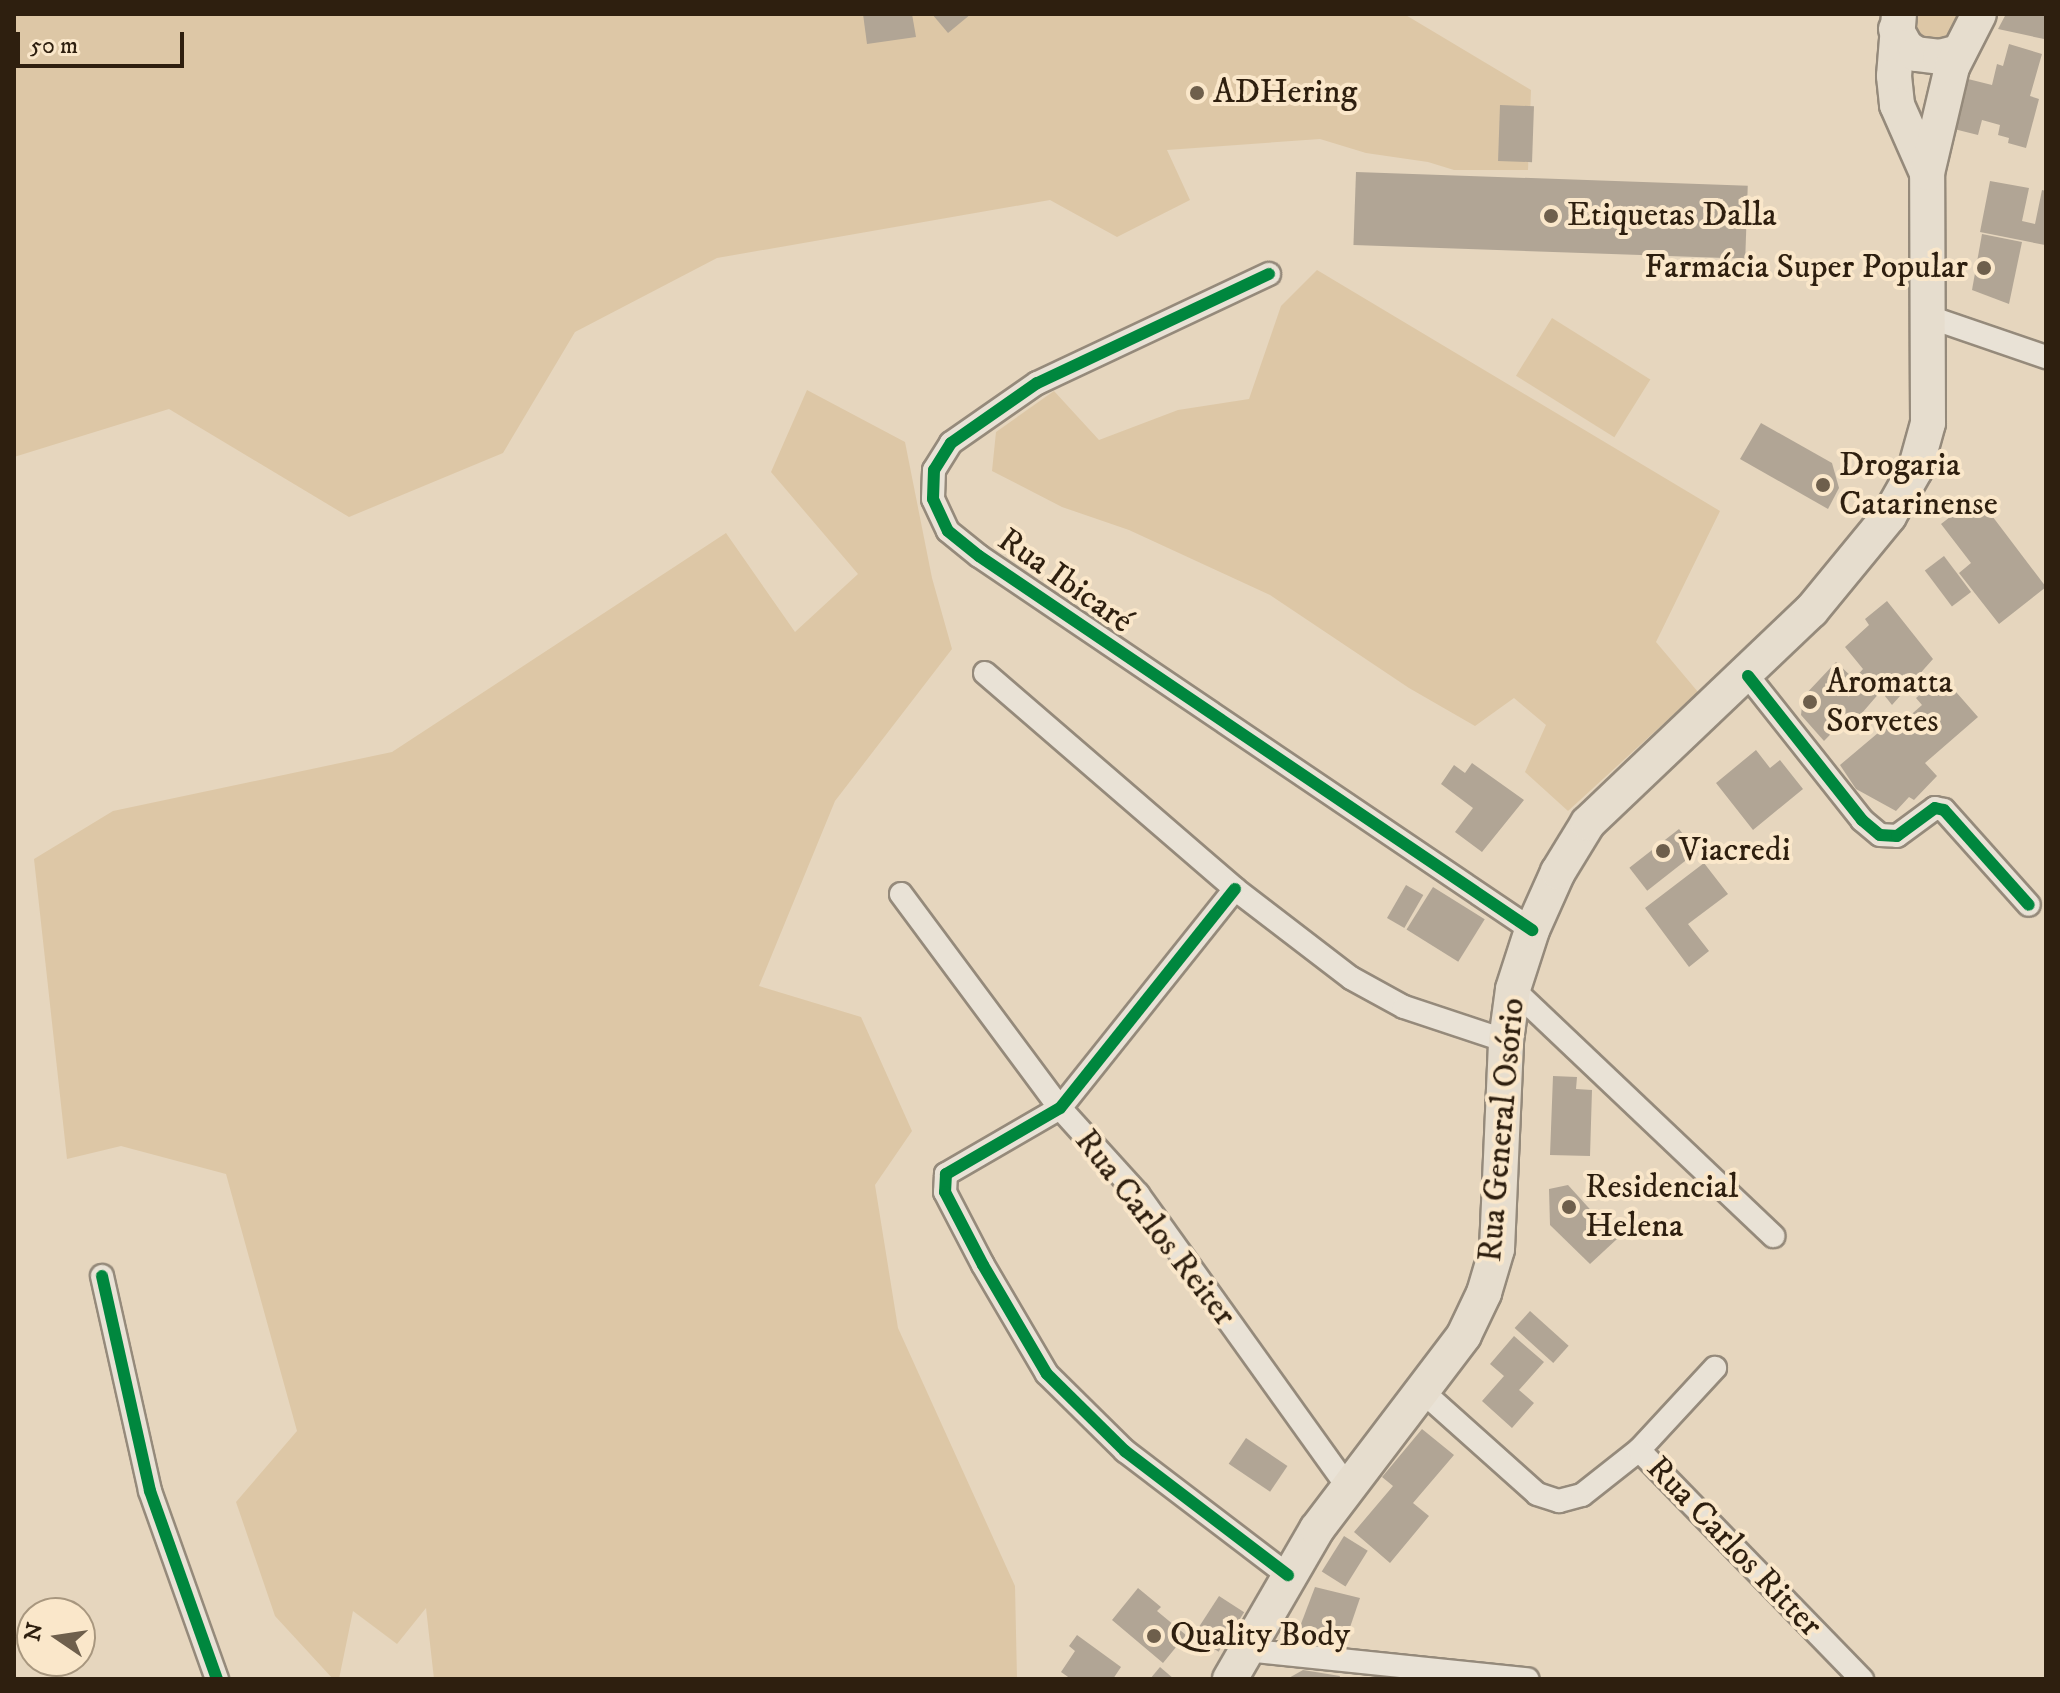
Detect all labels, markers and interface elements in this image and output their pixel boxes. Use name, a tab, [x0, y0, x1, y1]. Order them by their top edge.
scale bar	[20, 16, 188, 66]
text: 50 m	[30, 31, 78, 61]
place label: ADHering	[1213, 73, 1357, 113]
marker: ADHering	[1188, 84, 1206, 102]
place label: Etiquetas Dalla	[1567, 196, 1777, 236]
marker: Etiquetas Dalla	[1542, 207, 1560, 225]
place label: Farmácia Super Popular	[1644, 248, 1968, 288]
marker: Farmácia Super Popular	[1975, 259, 1993, 277]
place label: Drogaria Catarinense	[1839, 445, 1998, 524]
marker: Drogaria Catarinense	[1814, 476, 1832, 494]
street label: Rua Ibicaré	[990, 520, 1140, 642]
place label: Aromatta Sorvetes	[1826, 662, 1953, 742]
marker: Aromatta Sorvetes	[1801, 693, 1819, 711]
place label: Viacredi	[1679, 831, 1791, 871]
marker: Viacredi	[1654, 842, 1672, 860]
street label: Rua General Osório	[1470, 996, 1534, 1264]
street label: Rua Carlos Reiter	[1066, 1122, 1244, 1334]
place label: Residencial Helena	[1585, 1167, 1738, 1246]
marker: Residencial Helena	[1560, 1198, 1578, 1216]
street label: Rua Carlos Ritter	[1638, 1448, 1830, 1646]
north arrow	[16, 1597, 96, 1677]
place label: Quality Body	[1170, 1616, 1350, 1656]
text: N	[19, 1620, 49, 1644]
marker: Quality Body	[1145, 1627, 1163, 1645]

